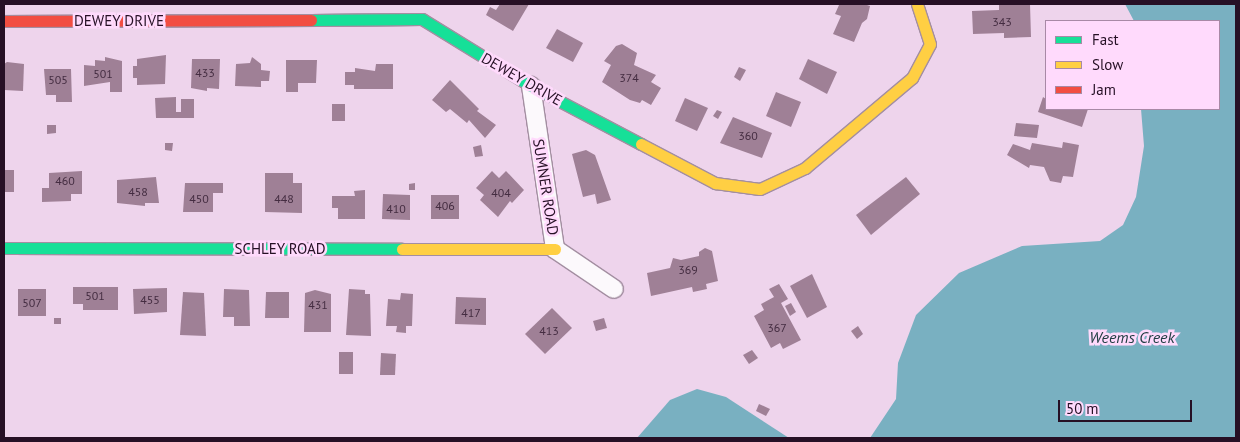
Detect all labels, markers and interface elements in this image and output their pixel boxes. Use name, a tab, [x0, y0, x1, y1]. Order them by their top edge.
street label: DEWEY DRIVE	[74, 12, 164, 30]
house number: 343	[992, 15, 1012, 29]
legend	[1045, 20, 1220, 110]
text: Fast	[1092, 30, 1119, 49]
street label: DEWEY DRIVE	[478, 49, 566, 109]
text: Slow	[1092, 55, 1123, 74]
house number: 433	[195, 66, 215, 80]
house number: 501	[93, 67, 113, 81]
house number: 374	[619, 71, 639, 85]
house number: 505	[48, 73, 68, 87]
text: Jam	[1092, 80, 1116, 99]
house number: 360	[738, 129, 758, 143]
street label: SUMNER ROAD	[529, 137, 563, 237]
house number: 460	[55, 174, 75, 188]
house number: 458	[128, 185, 148, 199]
house number: 404	[491, 186, 511, 200]
house number: 450	[189, 192, 209, 206]
house number: 448	[274, 192, 294, 206]
house number: 406	[435, 199, 455, 213]
house number: 410	[386, 202, 406, 216]
street label: SCHLEY ROAD	[234, 240, 326, 258]
house number: 369	[678, 263, 698, 277]
house number: 501	[85, 289, 105, 303]
house number: 455	[140, 293, 160, 307]
house number: 507	[22, 296, 42, 310]
house number: 431	[308, 298, 328, 312]
house number: 417	[461, 306, 481, 320]
house number: 367	[767, 321, 787, 335]
house number: 413	[539, 324, 559, 338]
water label: Weems Creek	[1089, 327, 1175, 347]
scale bar	[1060, 390, 1194, 422]
text: 50 m	[1066, 399, 1099, 418]

